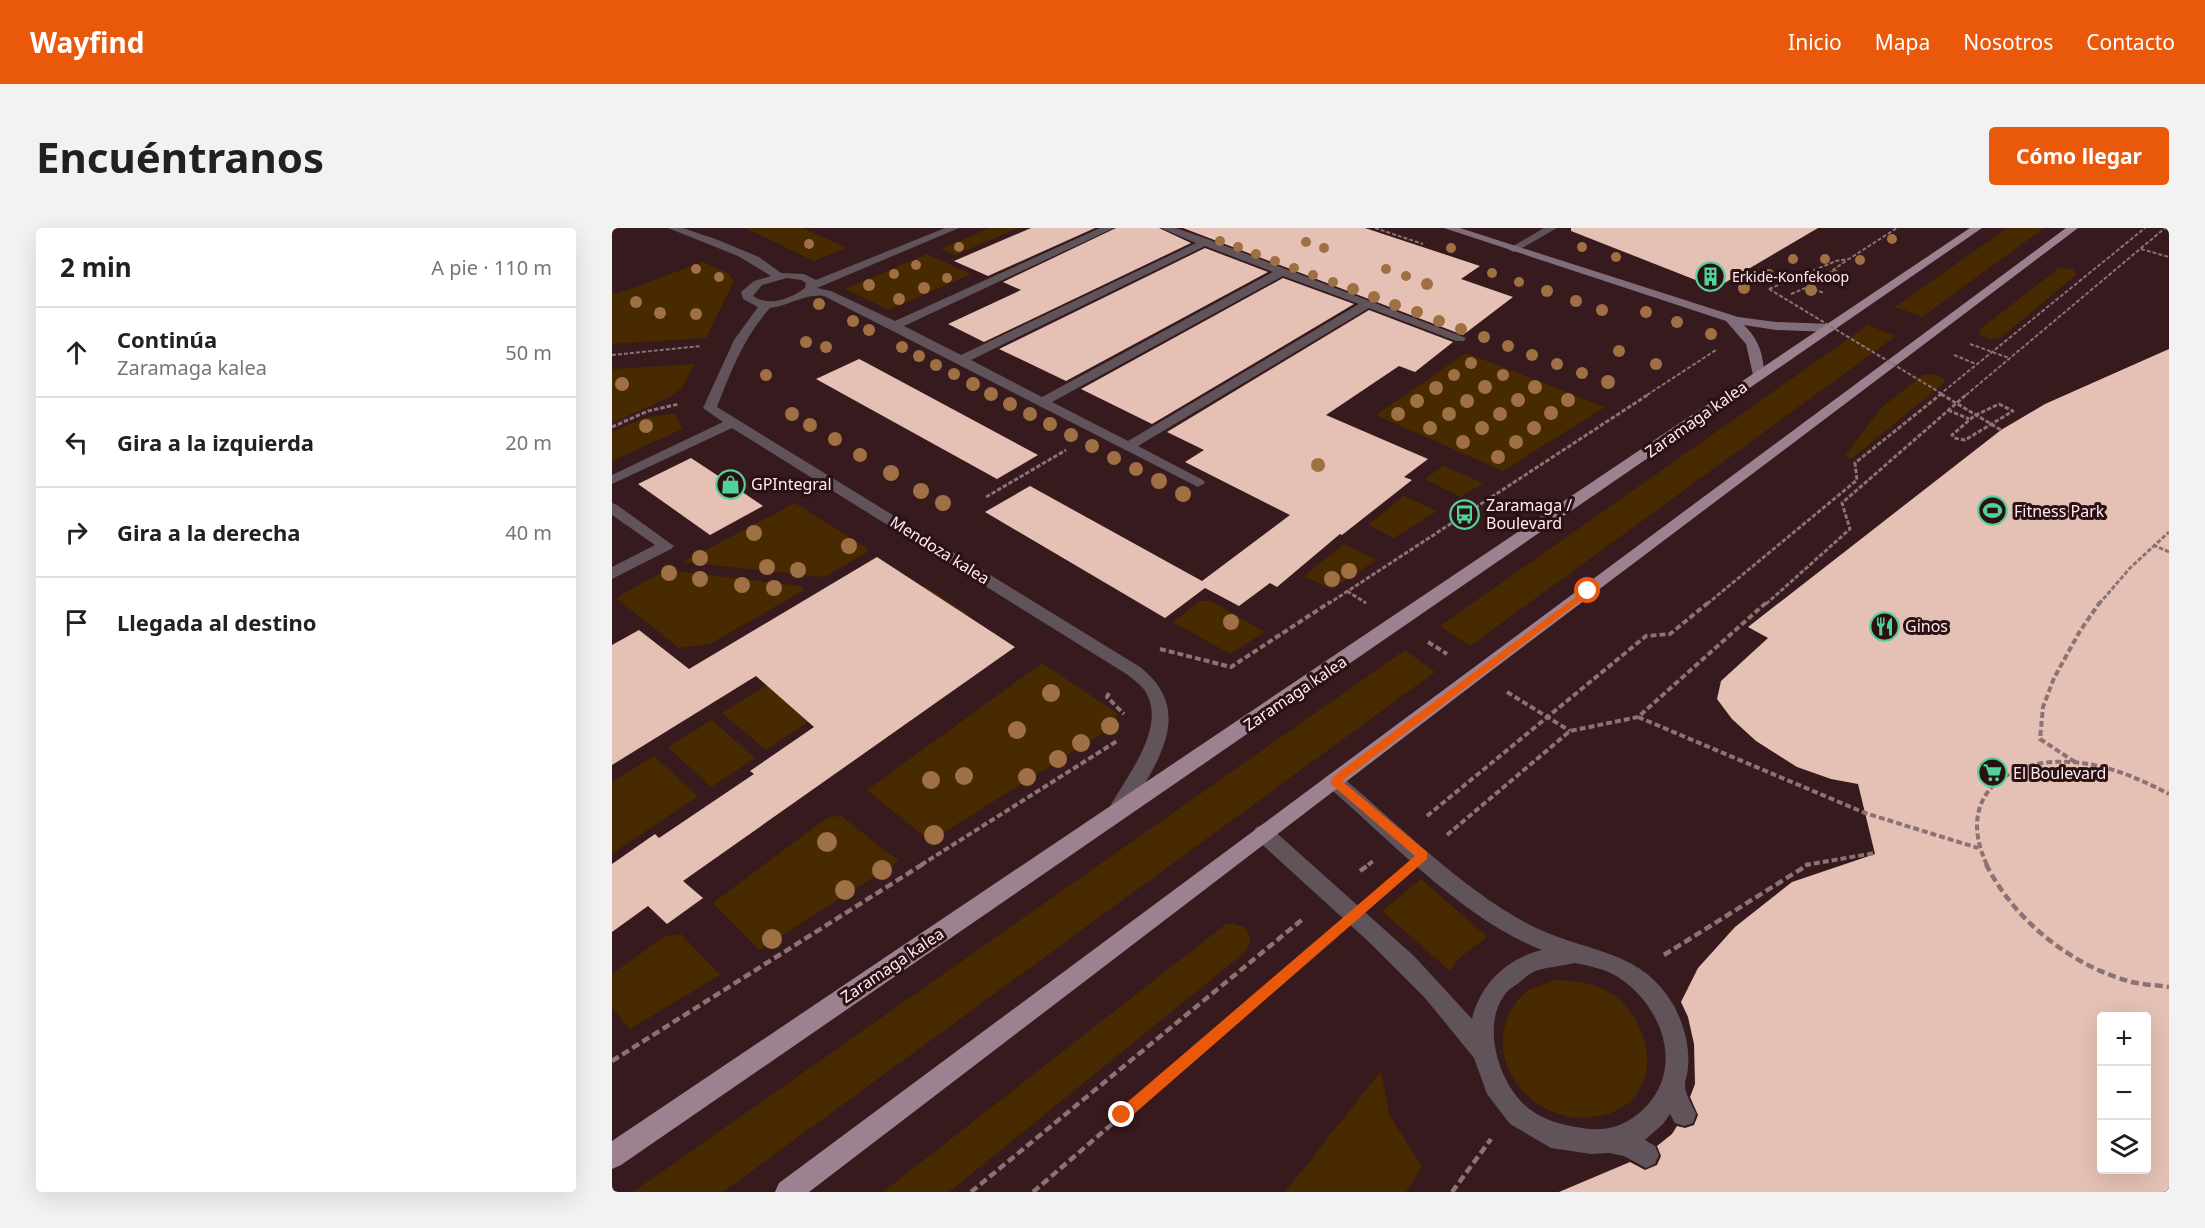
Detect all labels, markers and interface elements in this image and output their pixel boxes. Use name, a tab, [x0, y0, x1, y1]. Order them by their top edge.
text: Wayfind	[30, 23, 144, 61]
text: Inicio	[1788, 28, 1842, 56]
text: Mapa	[1875, 28, 1930, 56]
text: Nosotros	[1963, 28, 2053, 56]
text: Contacto	[2086, 28, 2175, 56]
button: Cómo llegar	[1989, 127, 2169, 185]
text: Encuéntranos	[36, 128, 324, 185]
text: 2 min	[60, 249, 132, 285]
text: A pie · 110 m	[431, 254, 552, 281]
building icon: Erkide-Konfekoop	[1695, 260, 1727, 292]
place label: Erkide-Konfekoop	[1732, 267, 1849, 286]
text: Continúa	[117, 324, 217, 354]
icon: ahead	[60, 336, 93, 369]
text: 50 m	[505, 339, 552, 366]
text: Zaramaga kalea	[117, 354, 267, 381]
street label: Zaramaga kalea	[1641, 376, 1751, 462]
icon: left	[60, 426, 93, 459]
text: Gira a la izquierda	[117, 427, 314, 457]
text: 20 m	[505, 429, 552, 456]
shop icon: GPIntegral	[714, 468, 746, 500]
place label: GPIntegral	[751, 473, 832, 495]
place label: Zaramaga / Boulevard	[1486, 494, 1572, 534]
sports icon: Fitness Park	[1977, 495, 2009, 527]
bus stop icon: Zaramaga / Boulevard	[1449, 498, 1481, 530]
place label: Fitness Park	[2014, 500, 2105, 522]
street label: Mendoza kalea	[886, 511, 994, 589]
icon: right	[60, 516, 93, 549]
text: Gira a la derecha	[117, 517, 301, 547]
text: 40 m	[505, 519, 552, 546]
route start	[1574, 577, 1600, 603]
icon: arrive	[60, 606, 93, 639]
text: Llegada al destino	[117, 607, 317, 637]
restaurant icon: Ginos	[1868, 610, 1900, 642]
place label: Ginos	[1905, 615, 1948, 637]
street label: Zaramaga kalea	[1239, 650, 1351, 736]
supermarket icon: El Boulevard	[1976, 757, 2008, 789]
place label: El Boulevard	[2013, 762, 2106, 784]
street label: Zaramaga kalea	[836, 922, 948, 1008]
map controls	[2097, 1012, 2151, 1174]
button: +	[2097, 1012, 2151, 1066]
button: −	[2097, 1066, 2151, 1120]
route end	[1108, 1101, 1134, 1127]
button: layers	[2097, 1120, 2151, 1174]

